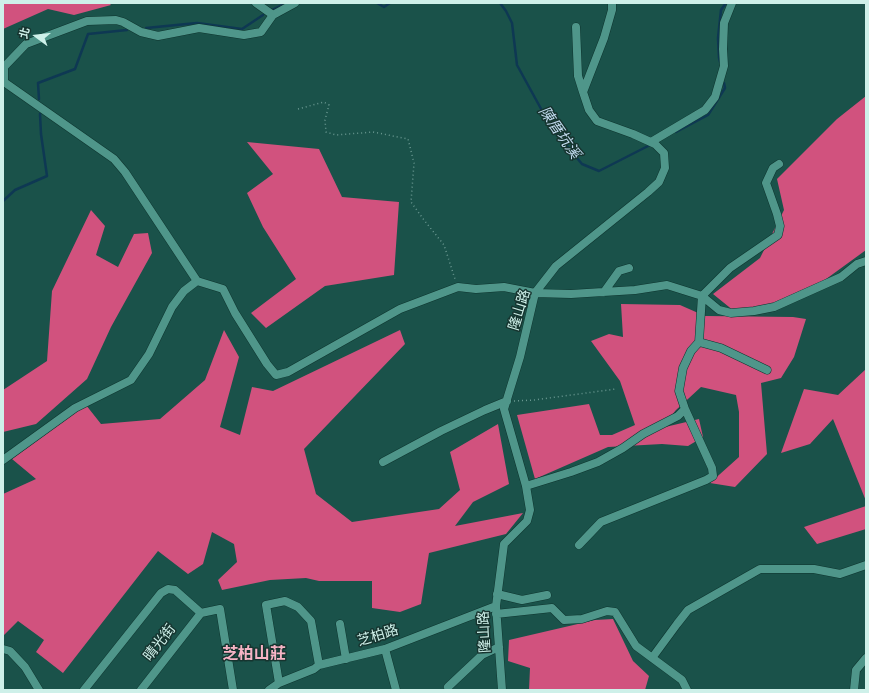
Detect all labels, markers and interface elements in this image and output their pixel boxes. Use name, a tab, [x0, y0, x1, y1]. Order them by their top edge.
north arrow	[16, 16, 56, 56]
text: 北	[16, 26, 33, 40]
water label: 陳厝坑溪	[534, 103, 584, 163]
street label: 隆山路	[506, 287, 534, 333]
street label: 隆山路	[476, 611, 494, 653]
street label: 晴光街	[140, 621, 180, 665]
street label: 芝柏路	[355, 622, 401, 650]
district label: 芝柏山莊	[222, 645, 286, 665]

